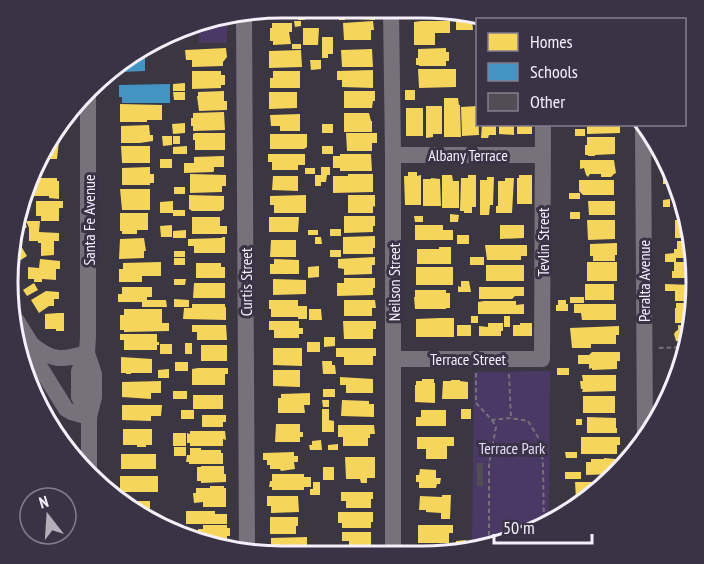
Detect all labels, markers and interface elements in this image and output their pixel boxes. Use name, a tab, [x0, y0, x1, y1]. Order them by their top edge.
legend	[476, 18, 686, 126]
text: Homes	[530, 30, 573, 53]
text: Schools	[530, 60, 578, 83]
text: Other	[530, 90, 565, 113]
street label: Albany Terrace	[428, 145, 508, 165]
street label: Santa Fe Avenue	[79, 174, 99, 266]
street label: Tevlin Street	[533, 207, 553, 276]
street label: Peralta Avenue	[634, 240, 654, 322]
street label: Neilson Street	[384, 242, 404, 321]
street label: Curtis Street	[236, 247, 256, 316]
street label: Terrace Street	[430, 349, 507, 369]
park label: Terrace Park	[479, 438, 546, 458]
north arrow	[18, 486, 78, 546]
text: N	[37, 491, 51, 512]
scale bar	[494, 507, 592, 545]
text: 50 m	[503, 516, 535, 539]

